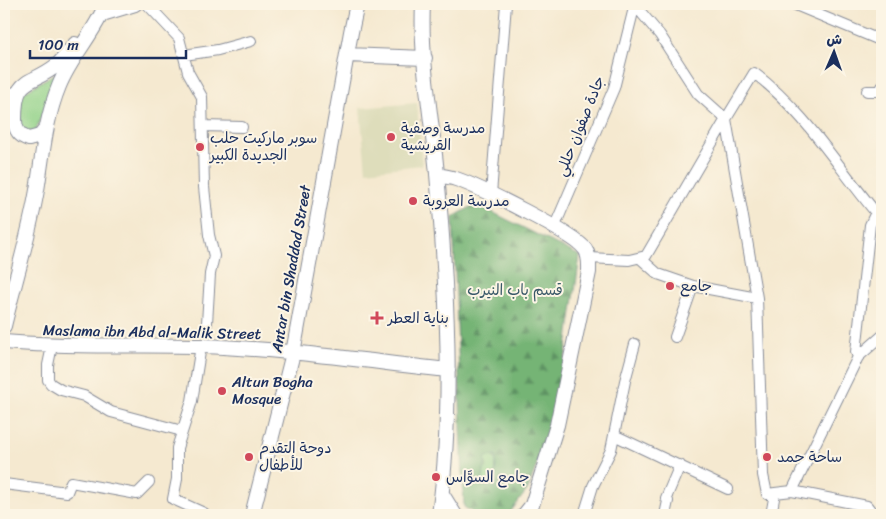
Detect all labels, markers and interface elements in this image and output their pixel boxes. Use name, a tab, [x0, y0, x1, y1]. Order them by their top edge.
text: ش	[826, 27, 843, 52]
scale bar	[30, 28, 186, 60]
north arrow	[808, 28, 858, 78]
text: 100 m	[38, 32, 79, 58]
street label: جادة صفوان حللي	[548, 72, 612, 180]
place label: مدرسة وصفية القريشية	[401, 115, 485, 158]
place label: سوبر ماركيت حلب الجديدة الكبير	[208, 125, 317, 168]
marker: مدرسة وصفية القريشية	[385, 131, 397, 143]
marker: سوبر ماركيت حلب الجديدة الكبير	[194, 141, 206, 153]
street label: Antar bin Shaddad Street	[263, 182, 319, 356]
place label: مدرسة العروبة	[423, 188, 510, 214]
marker: مدرسة العروبة	[407, 195, 419, 207]
place label: جامع	[680, 273, 712, 299]
park label: قسم باب النيرب	[467, 277, 563, 303]
marker: جامع	[664, 280, 676, 292]
place label: بناية العطر	[386, 305, 449, 331]
marker: بناية العطر	[370, 311, 384, 325]
street label: Maslama ibn Abd al-Malik Street	[43, 317, 262, 347]
place label: Altun Bogha Mosque	[231, 369, 313, 412]
marker: Altun Bogha Mosque	[216, 385, 228, 397]
place label: دوحة التقدم للأطفال	[259, 435, 331, 478]
place label: ساحة حمد	[777, 444, 842, 470]
marker: دوحة التقدم للأطفال	[243, 451, 255, 463]
marker: ساحة حمد	[761, 451, 773, 463]
place label: جامع السوَّاس	[446, 464, 530, 490]
marker: جامع السوَّاس	[430, 471, 442, 483]

